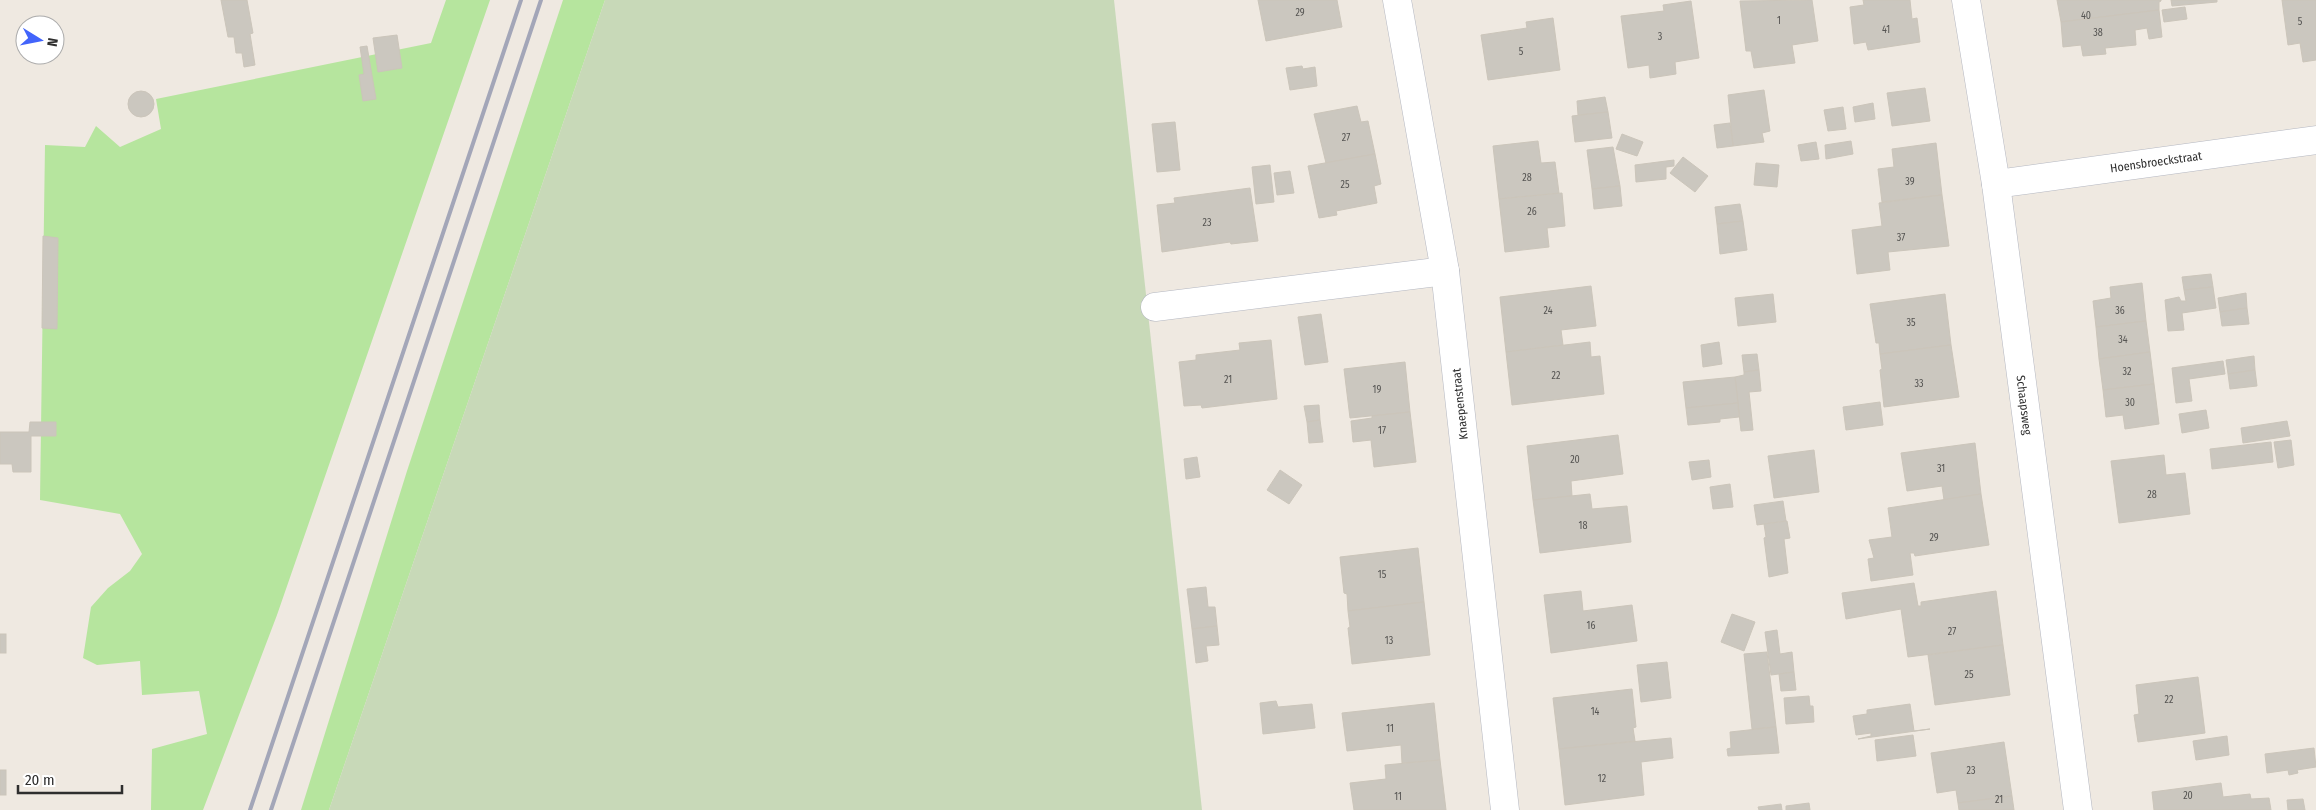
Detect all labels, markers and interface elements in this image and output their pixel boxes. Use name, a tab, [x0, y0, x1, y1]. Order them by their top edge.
house number: 29	[1295, 7, 1305, 19]
house number: 40	[2081, 10, 2091, 22]
north arrow	[15, 15, 65, 65]
house number: 1	[1777, 15, 1781, 27]
house number: 5	[2298, 16, 2303, 28]
house number: 41	[1882, 24, 1890, 36]
house number: 38	[2093, 27, 2103, 39]
house number: 3	[1658, 31, 1663, 43]
text: N	[43, 37, 61, 48]
house number: 5	[1519, 46, 1524, 58]
house number: 27	[1342, 132, 1350, 144]
street label: Hoensbroeckstraat	[2109, 149, 2203, 175]
house number: 28	[1522, 172, 1532, 184]
house number: 39	[1905, 176, 1915, 188]
house number: 25	[1341, 179, 1350, 191]
house number: 26	[1527, 206, 1537, 218]
house number: 23	[1203, 217, 1212, 229]
house number: 37	[1897, 232, 1905, 244]
house number: 24	[1543, 305, 1553, 317]
house number: 36	[2115, 305, 2125, 317]
house number: 35	[1906, 317, 1916, 329]
house number: 34	[2118, 334, 2128, 346]
house number: 32	[2123, 366, 2132, 378]
street label: Knaepenstraat	[1449, 368, 1471, 440]
house number: 22	[1552, 370, 1561, 382]
house number: 21	[1224, 374, 1232, 386]
street label: Schaapsweg	[2013, 374, 2035, 436]
house number: 33	[1914, 378, 1924, 390]
house number: 19	[1373, 384, 1382, 396]
house number: 30	[2125, 397, 2135, 409]
house number: 17	[1378, 425, 1386, 437]
house number: 20	[1570, 454, 1580, 466]
house number: 31	[1937, 463, 1945, 475]
house number: 28	[2147, 489, 2157, 501]
house number: 18	[1579, 520, 1587, 532]
house number: 29	[1929, 532, 1939, 544]
house number: 15	[1378, 569, 1387, 581]
house number: 16	[1587, 620, 1595, 632]
house number: 27	[1948, 626, 1956, 638]
house number: 13	[1385, 635, 1394, 647]
house number: 25	[1965, 669, 1974, 681]
house number: 22	[2165, 694, 2174, 706]
house number: 14	[1591, 706, 1600, 718]
house number: 11	[1386, 723, 1394, 735]
scale bar	[18, 762, 121, 794]
house number: 23	[1967, 765, 1976, 777]
text: 20 m	[25, 771, 55, 789]
house number: 12	[1598, 773, 1607, 785]
house number: 20	[2183, 790, 2193, 802]
house number: 11	[1394, 791, 1402, 803]
house number: 21	[1995, 794, 2003, 806]

